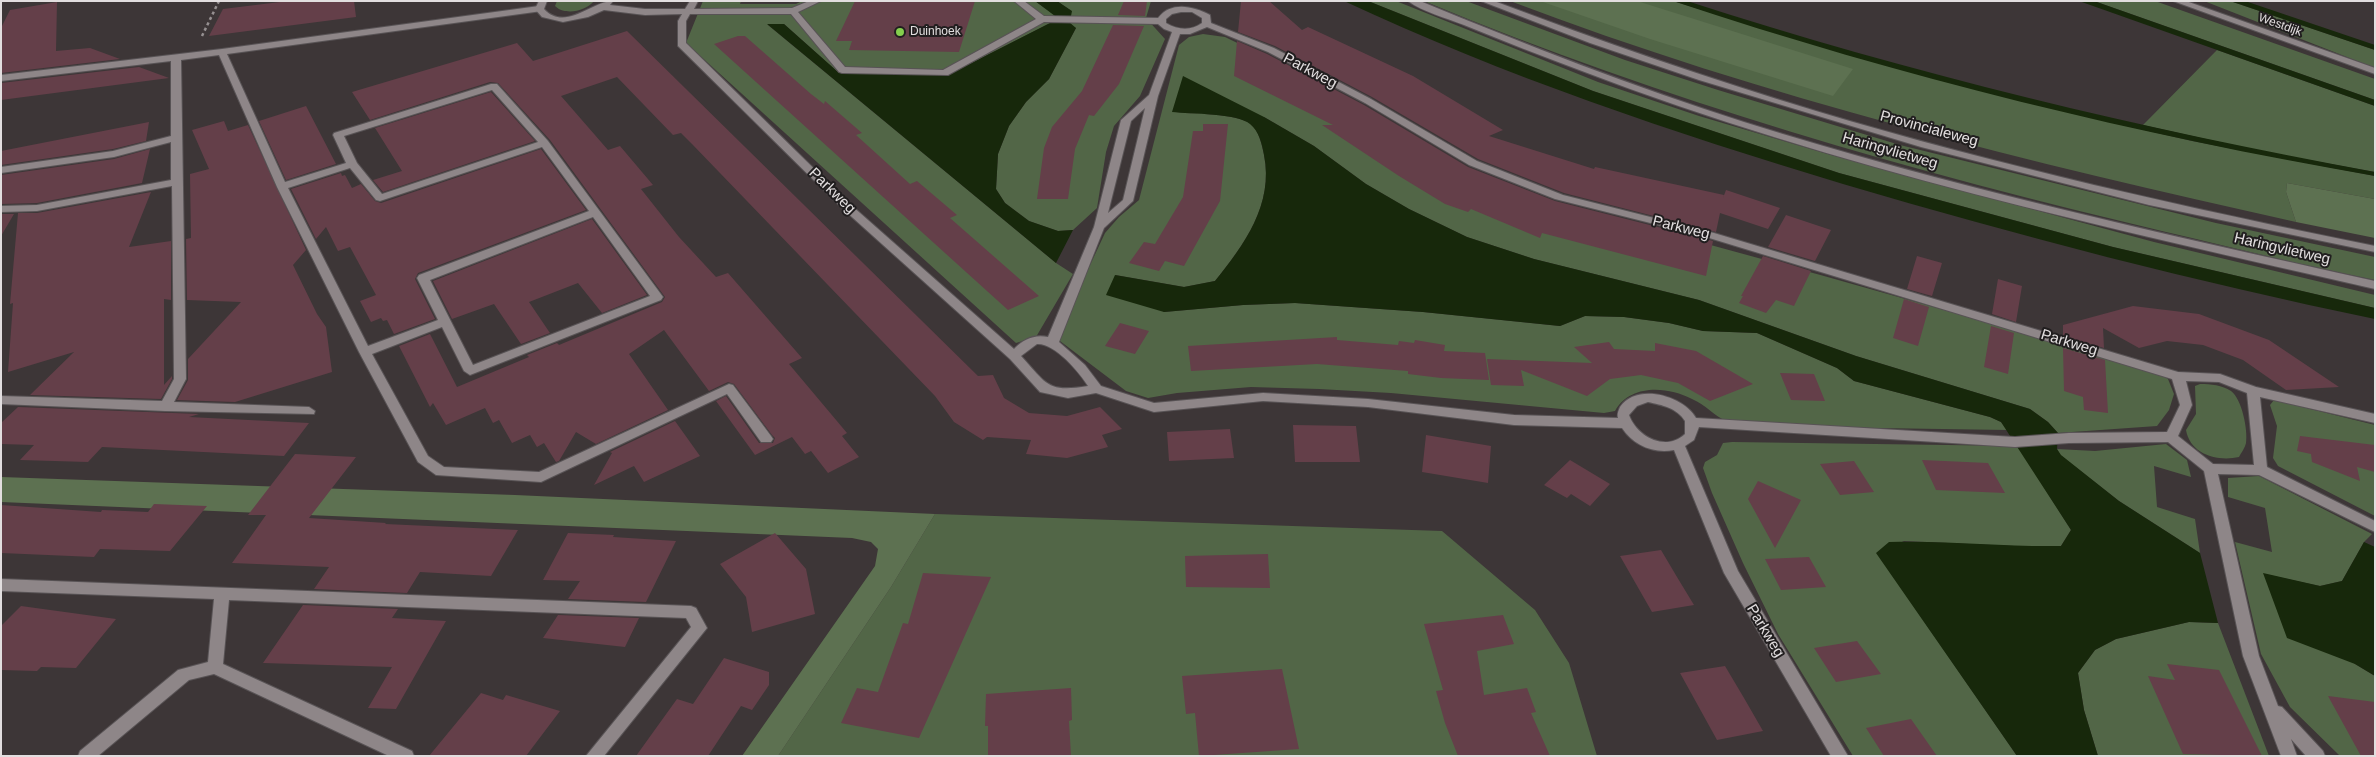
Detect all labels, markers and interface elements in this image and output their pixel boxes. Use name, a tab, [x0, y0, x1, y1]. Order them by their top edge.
street label: Westdijk	[2256, 11, 2304, 39]
place label: Duinhoek	[910, 25, 961, 39]
marker: Duinhoek	[894, 26, 906, 38]
street label: Parkweg	[1280, 49, 1340, 93]
street label: Provincialeweg	[1878, 107, 1980, 151]
street label: Haringvlietweg	[1840, 129, 1940, 173]
street label: Parkweg	[805, 164, 859, 218]
street label: Parkweg	[1651, 212, 1711, 244]
street label: Haringvlietweg	[2232, 229, 2332, 269]
street label: Parkweg	[2038, 326, 2100, 360]
street label: Parkweg	[1742, 601, 1788, 661]

